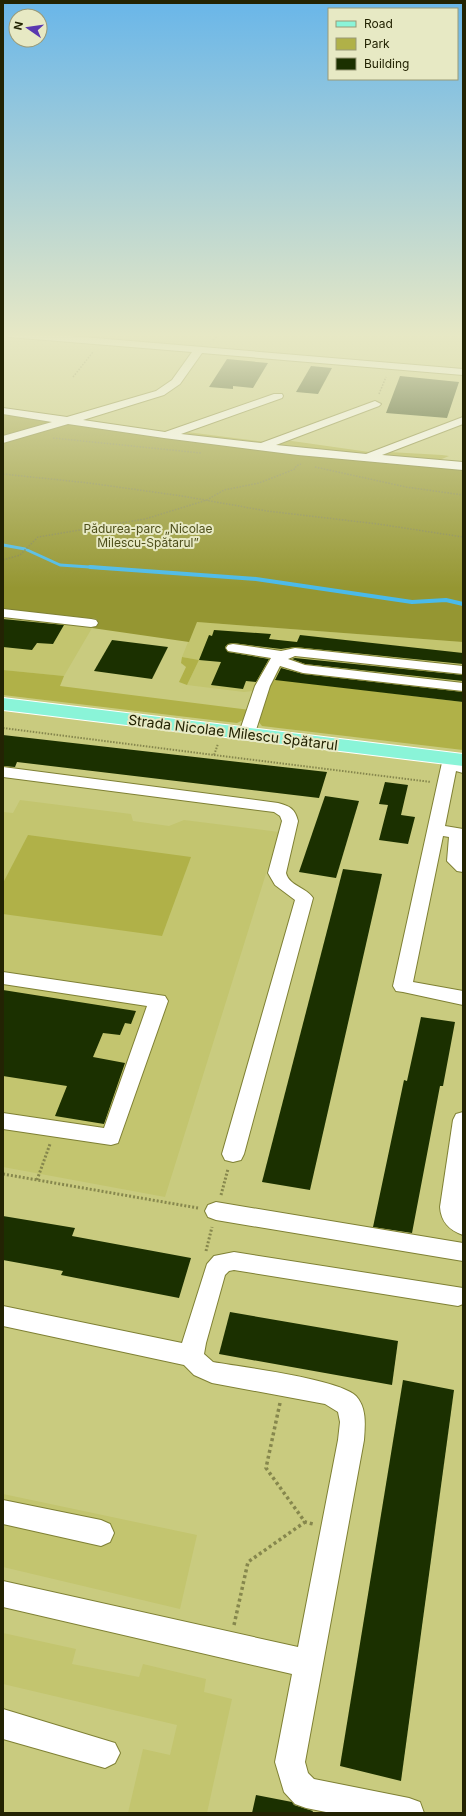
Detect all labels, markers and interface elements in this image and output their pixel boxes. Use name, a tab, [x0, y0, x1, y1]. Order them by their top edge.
north arrow	[8, 8, 48, 48]
legend	[328, 8, 458, 80]
text: Road	[364, 16, 393, 31]
text: N	[10, 20, 26, 31]
text: Park	[364, 36, 390, 51]
text: Building	[364, 56, 409, 71]
park label: Pădurea-parc „Nicolae Milescu-Spătarul”	[84, 521, 212, 550]
street label: Strada Nicolae Milescu Spătarul	[127, 711, 339, 753]

